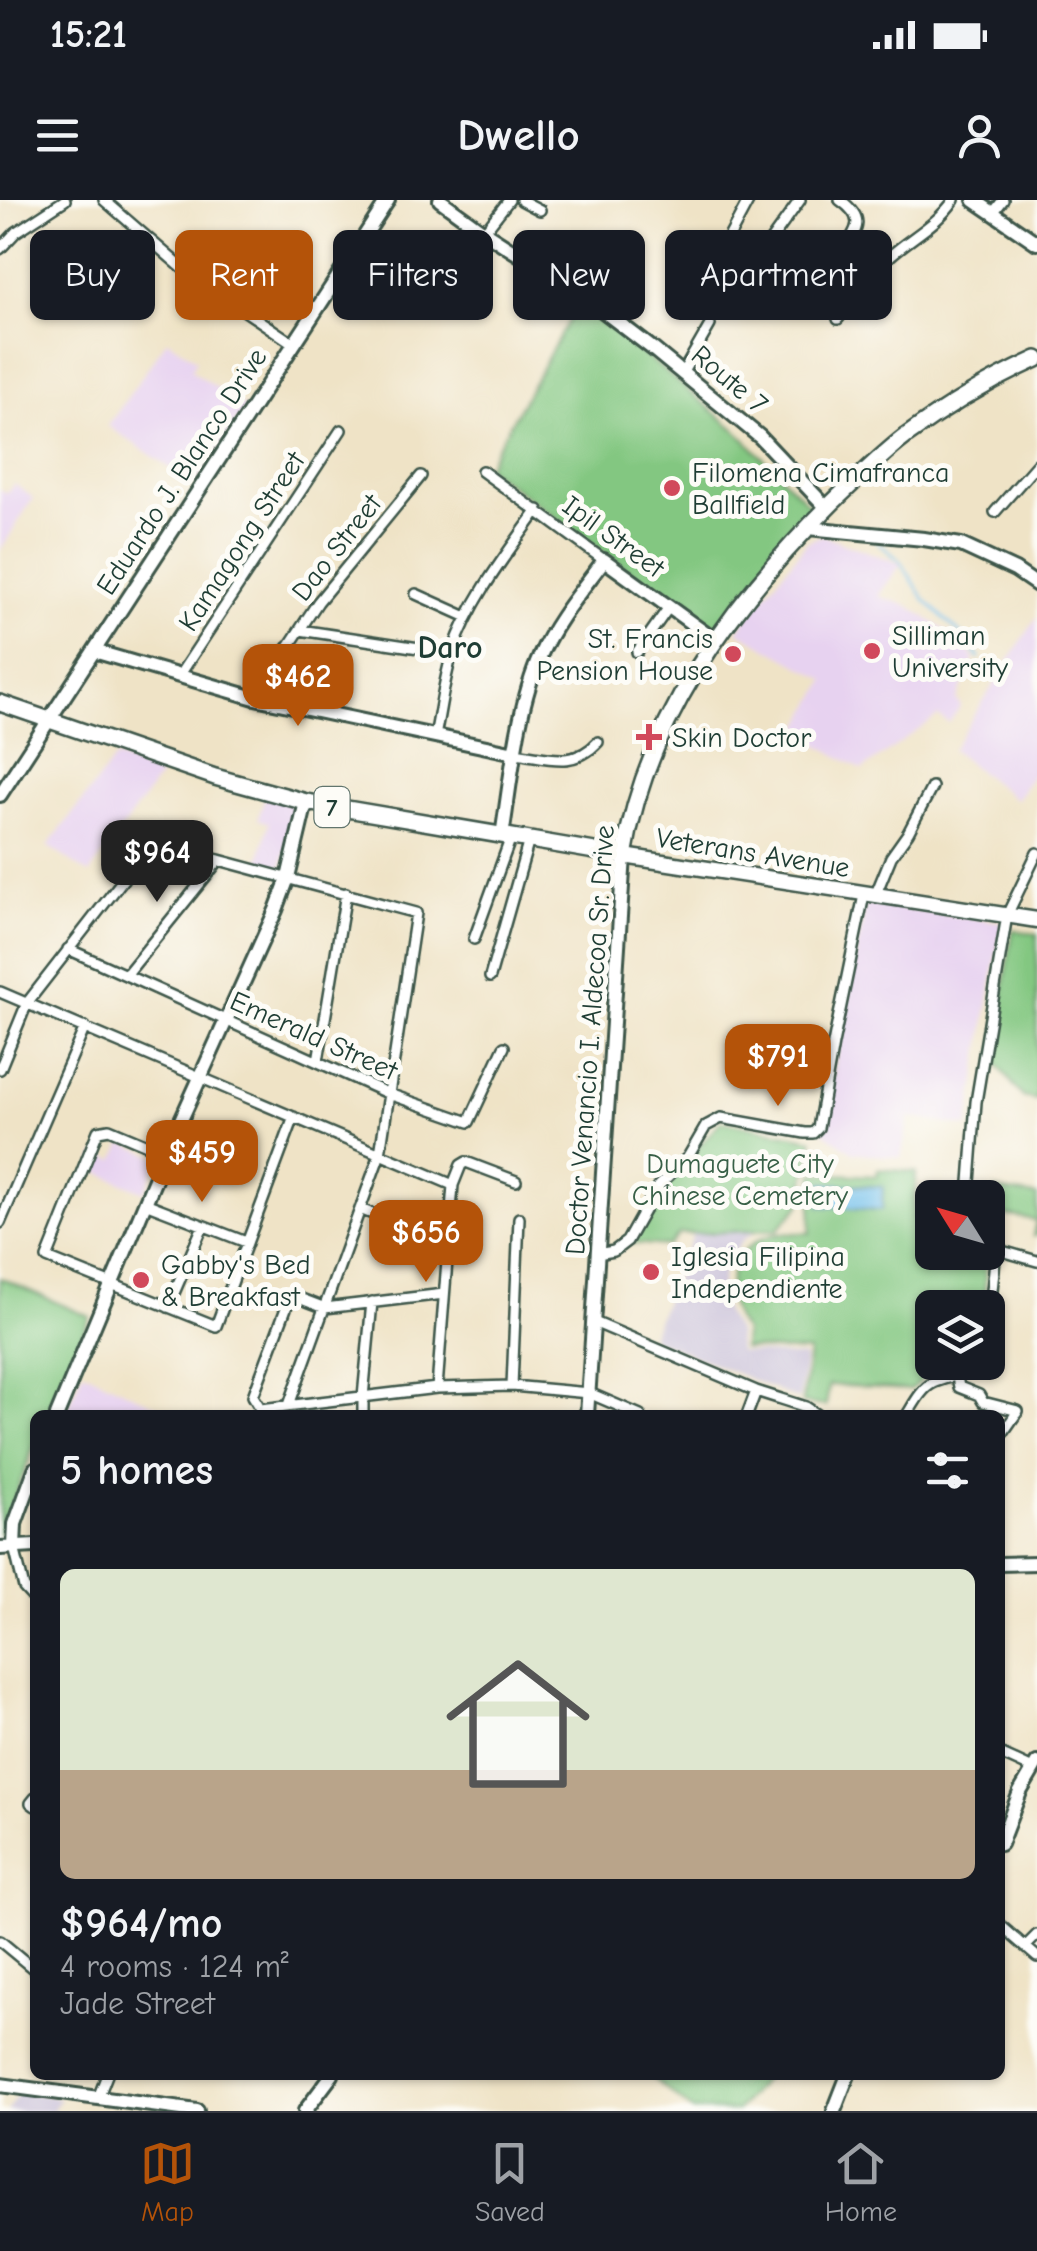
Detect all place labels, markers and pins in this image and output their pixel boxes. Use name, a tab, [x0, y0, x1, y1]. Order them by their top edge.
place label: Filomena Cimafranca Ballfield	[692, 457, 949, 521]
marker: Filomena Cimafranca Ballfield	[661, 477, 683, 499]
place label: Silliman University	[892, 620, 1008, 684]
place label: St. Francis Pension House	[536, 623, 713, 687]
marker: Silliman University	[861, 640, 883, 662]
marker: St. Francis Pension House	[722, 643, 744, 665]
pin: $462	[239, 644, 357, 729]
place label: Skin Doctor	[672, 722, 811, 754]
marker: Skin Doctor	[636, 724, 662, 750]
pin: $964	[98, 820, 216, 905]
pin: $791	[719, 1024, 837, 1109]
pin: $459	[143, 1120, 261, 1205]
pin: $656	[367, 1200, 485, 1285]
place label: Iglesia Filipina Independiente	[671, 1241, 845, 1305]
place label: Gabby's Bed & Breakfast	[161, 1249, 311, 1313]
marker: Iglesia Filipina Independiente	[640, 1261, 662, 1283]
marker: Gabby's Bed & Breakfast	[130, 1269, 152, 1291]

